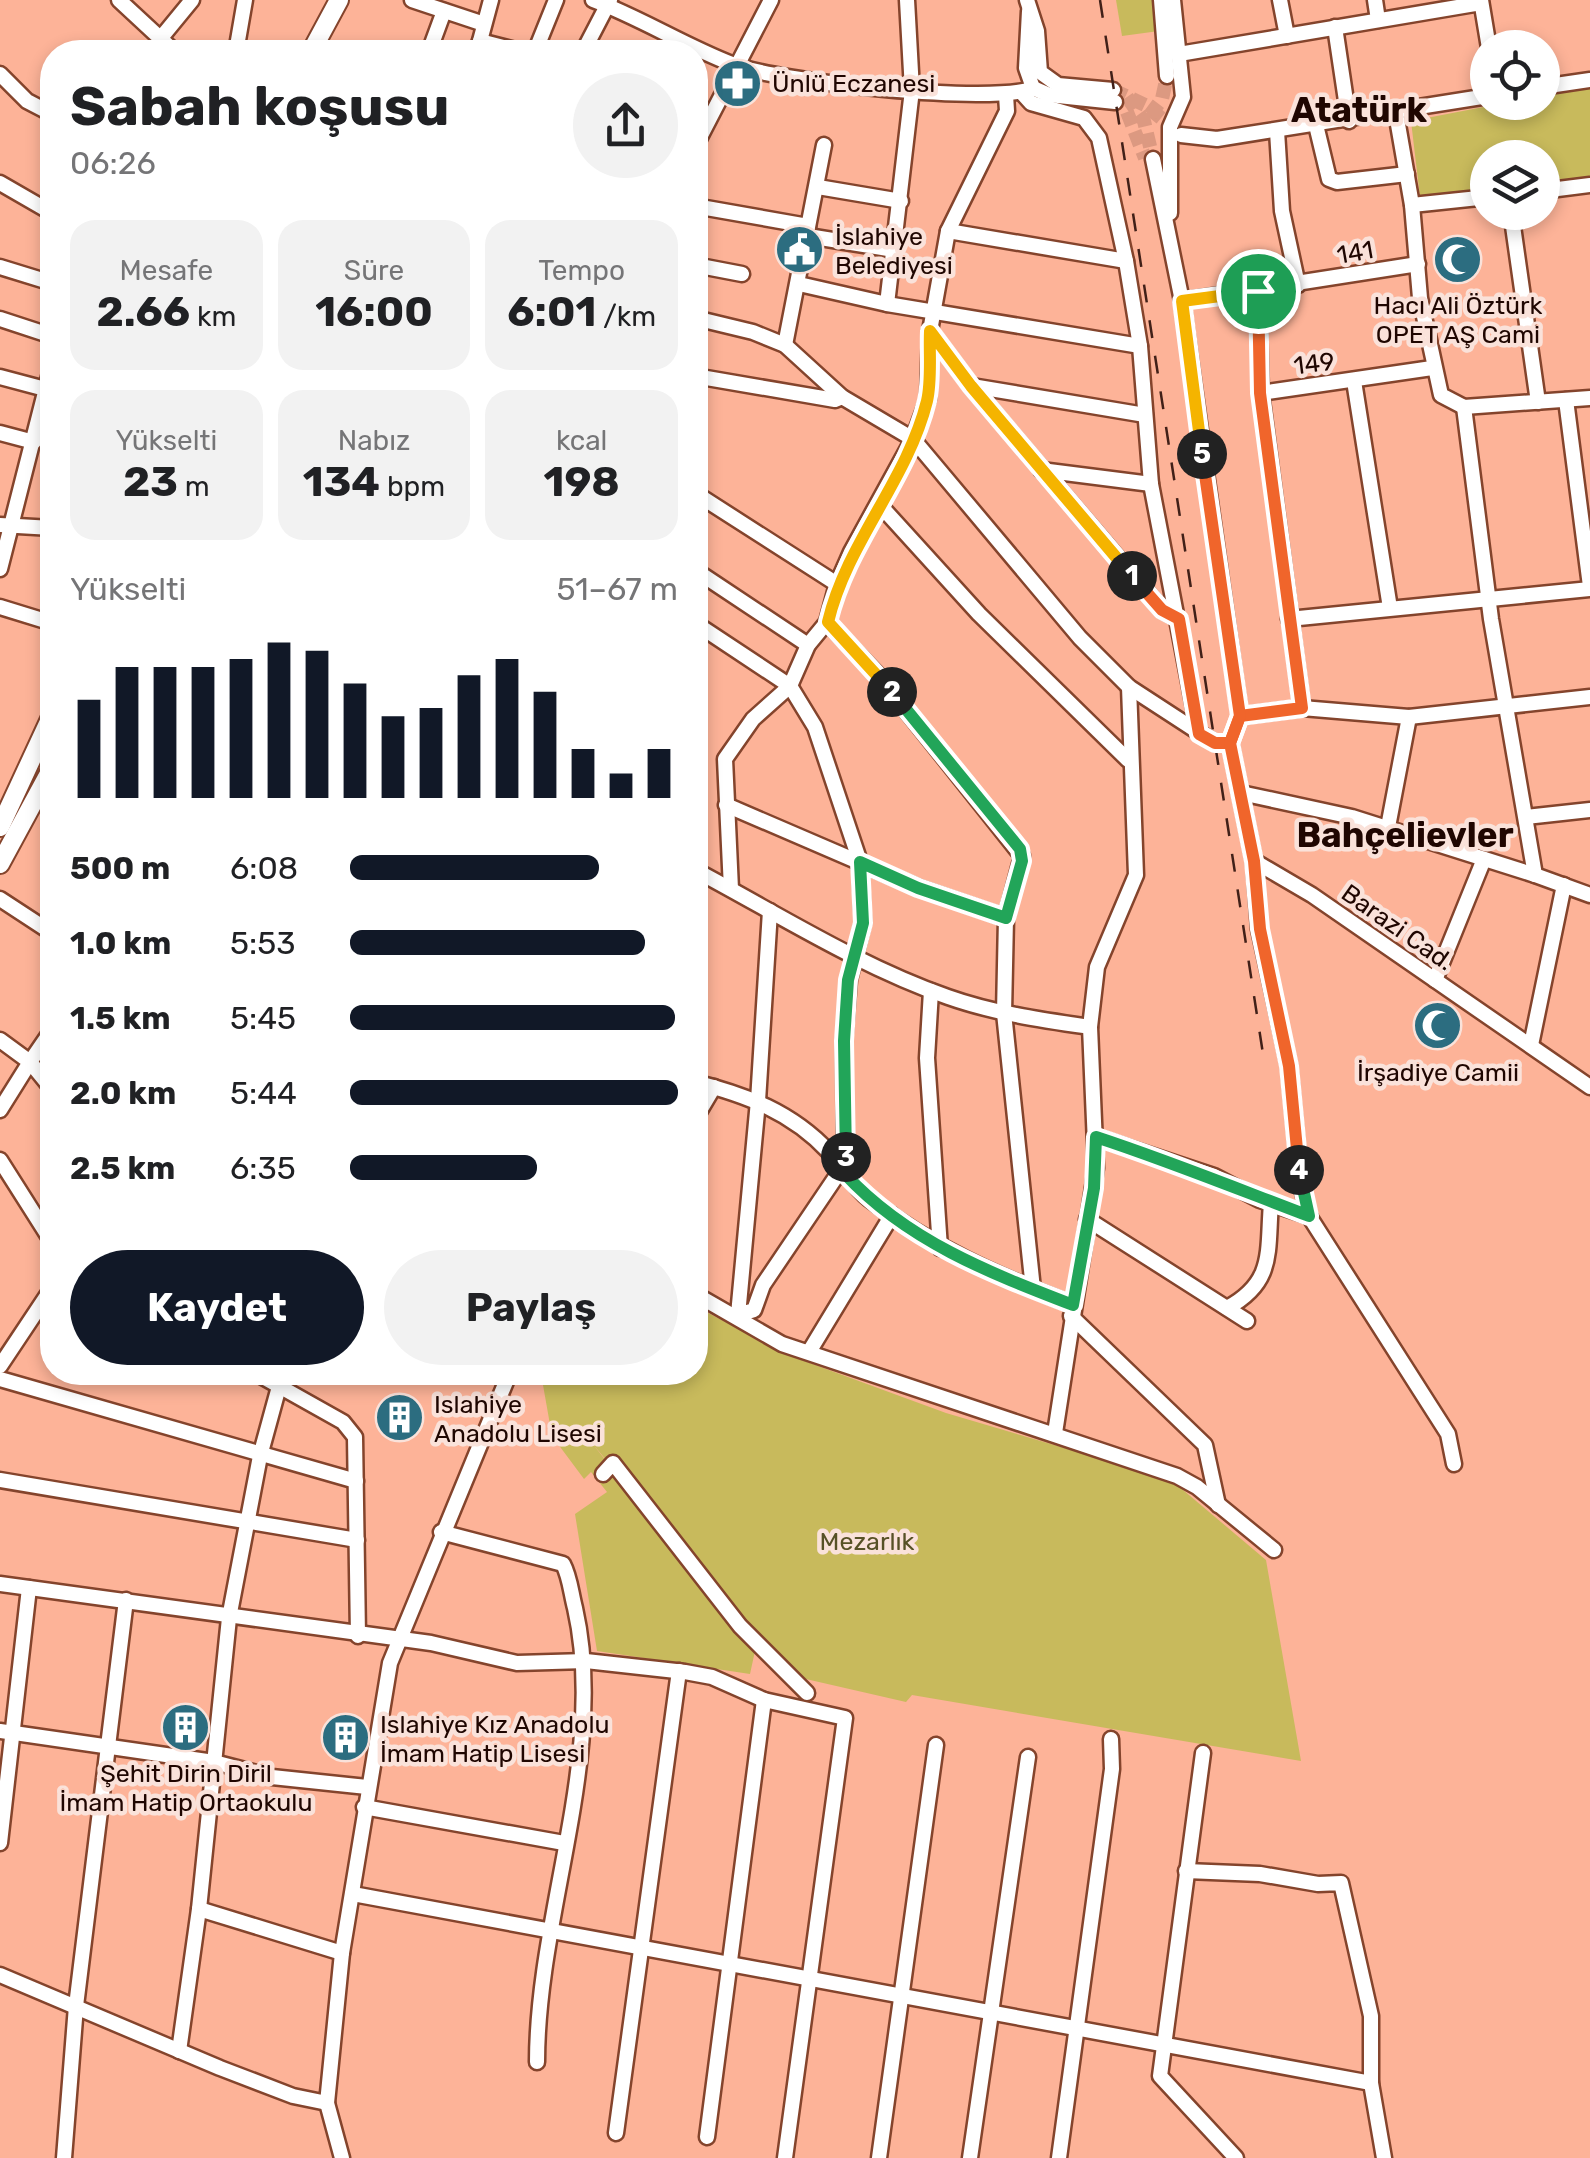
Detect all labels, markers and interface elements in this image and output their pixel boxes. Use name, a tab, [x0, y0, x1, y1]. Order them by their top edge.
map controls	[1470, 30, 1560, 230]
button: locate	[1470, 30, 1560, 120]
pharmacy icon: Ünlü Eczanesi	[711, 57, 763, 109]
place label: Ünlü Eczanesi	[772, 69, 935, 98]
button: share	[573, 73, 678, 178]
text: Sabah koşusu	[70, 74, 449, 139]
district label: Atatürk	[1291, 89, 1427, 131]
button: layers	[1470, 140, 1560, 230]
text: 06:26	[70, 144, 156, 182]
place label: İslahiye Belediyesi	[835, 222, 953, 280]
public building icon: İslahiye Belediyesi	[774, 224, 826, 276]
mosque icon: Hacı Ali Öztürk OPET AŞ Cami	[1432, 233, 1484, 285]
street label: 141	[1335, 235, 1376, 270]
pin	[1216, 249, 1301, 334]
text: Mesafe	[119, 254, 213, 287]
text: Süre	[344, 254, 404, 287]
text: Tempo	[538, 254, 625, 287]
icon: arrive	[1231, 264, 1286, 319]
text: 2.66	[96, 287, 190, 337]
text: 16:00	[315, 287, 433, 337]
text: 6:01	[507, 287, 596, 337]
place label: Hacı Ali Öztürk OPET AŞ Cami	[1374, 291, 1543, 349]
text: km	[190, 300, 236, 333]
text: /km	[596, 300, 656, 333]
street label: 149	[1292, 347, 1336, 380]
text: Yükselti	[115, 424, 217, 457]
text: Nabız	[338, 424, 410, 457]
text: kcal	[556, 424, 607, 457]
pin: 5	[1177, 429, 1227, 479]
text: 5	[1193, 437, 1211, 470]
text: 23	[123, 457, 178, 507]
text: 134	[303, 457, 380, 507]
text: 198	[544, 457, 620, 507]
text: m	[178, 470, 210, 503]
text: bpm	[380, 470, 445, 503]
pin: 1	[1107, 551, 1157, 601]
text: 1	[1125, 559, 1139, 592]
text: Yükselti	[70, 570, 186, 608]
text: 51–67 m	[556, 570, 678, 608]
pin: 2	[867, 667, 917, 717]
text: 2	[883, 675, 901, 708]
district label: Bahçelievler	[1296, 814, 1514, 856]
text: 500 m	[70, 849, 170, 887]
text: 6:08	[230, 849, 298, 887]
street label: Barazi Cad.	[1336, 878, 1459, 977]
text: 1.0 km	[70, 924, 171, 962]
text: 5:53	[230, 924, 295, 962]
text: 1.5 km	[70, 999, 171, 1037]
text: 5:45	[230, 999, 296, 1037]
mosque icon: İrşadiye Camii	[1412, 1000, 1464, 1052]
place label: İrşadiye Camii	[1357, 1058, 1519, 1087]
text: 2.0 km	[70, 1074, 176, 1112]
text: 5:44	[230, 1074, 297, 1112]
pin: 3	[821, 1132, 871, 1182]
text: 3	[837, 1140, 855, 1173]
pin: 4	[1274, 1145, 1324, 1195]
text: 2.5 km	[70, 1149, 175, 1187]
text: 6:35	[230, 1149, 296, 1187]
text: 4	[1289, 1153, 1309, 1186]
button: Kaydet	[70, 1250, 364, 1365]
button: Paylaş	[384, 1250, 678, 1365]
place label: Islahiye Anadolu Lisesi	[434, 1390, 602, 1448]
building icon: Islahiye Anadolu Lisesi	[373, 1392, 425, 1444]
park label: Mezarlık	[820, 1527, 915, 1556]
building icon: Şehit Dirin Diril İmam Hatip Ortaokulu	[160, 1701, 212, 1753]
place label: Islahiye Kız Anadolu İmam Hatip Lisesi	[380, 1710, 610, 1768]
building icon: Islahiye Kız Anadolu İmam Hatip Lisesi	[319, 1712, 371, 1764]
place label: Şehit Dirin Diril İmam Hatip Ortaokulu	[60, 1759, 313, 1817]

